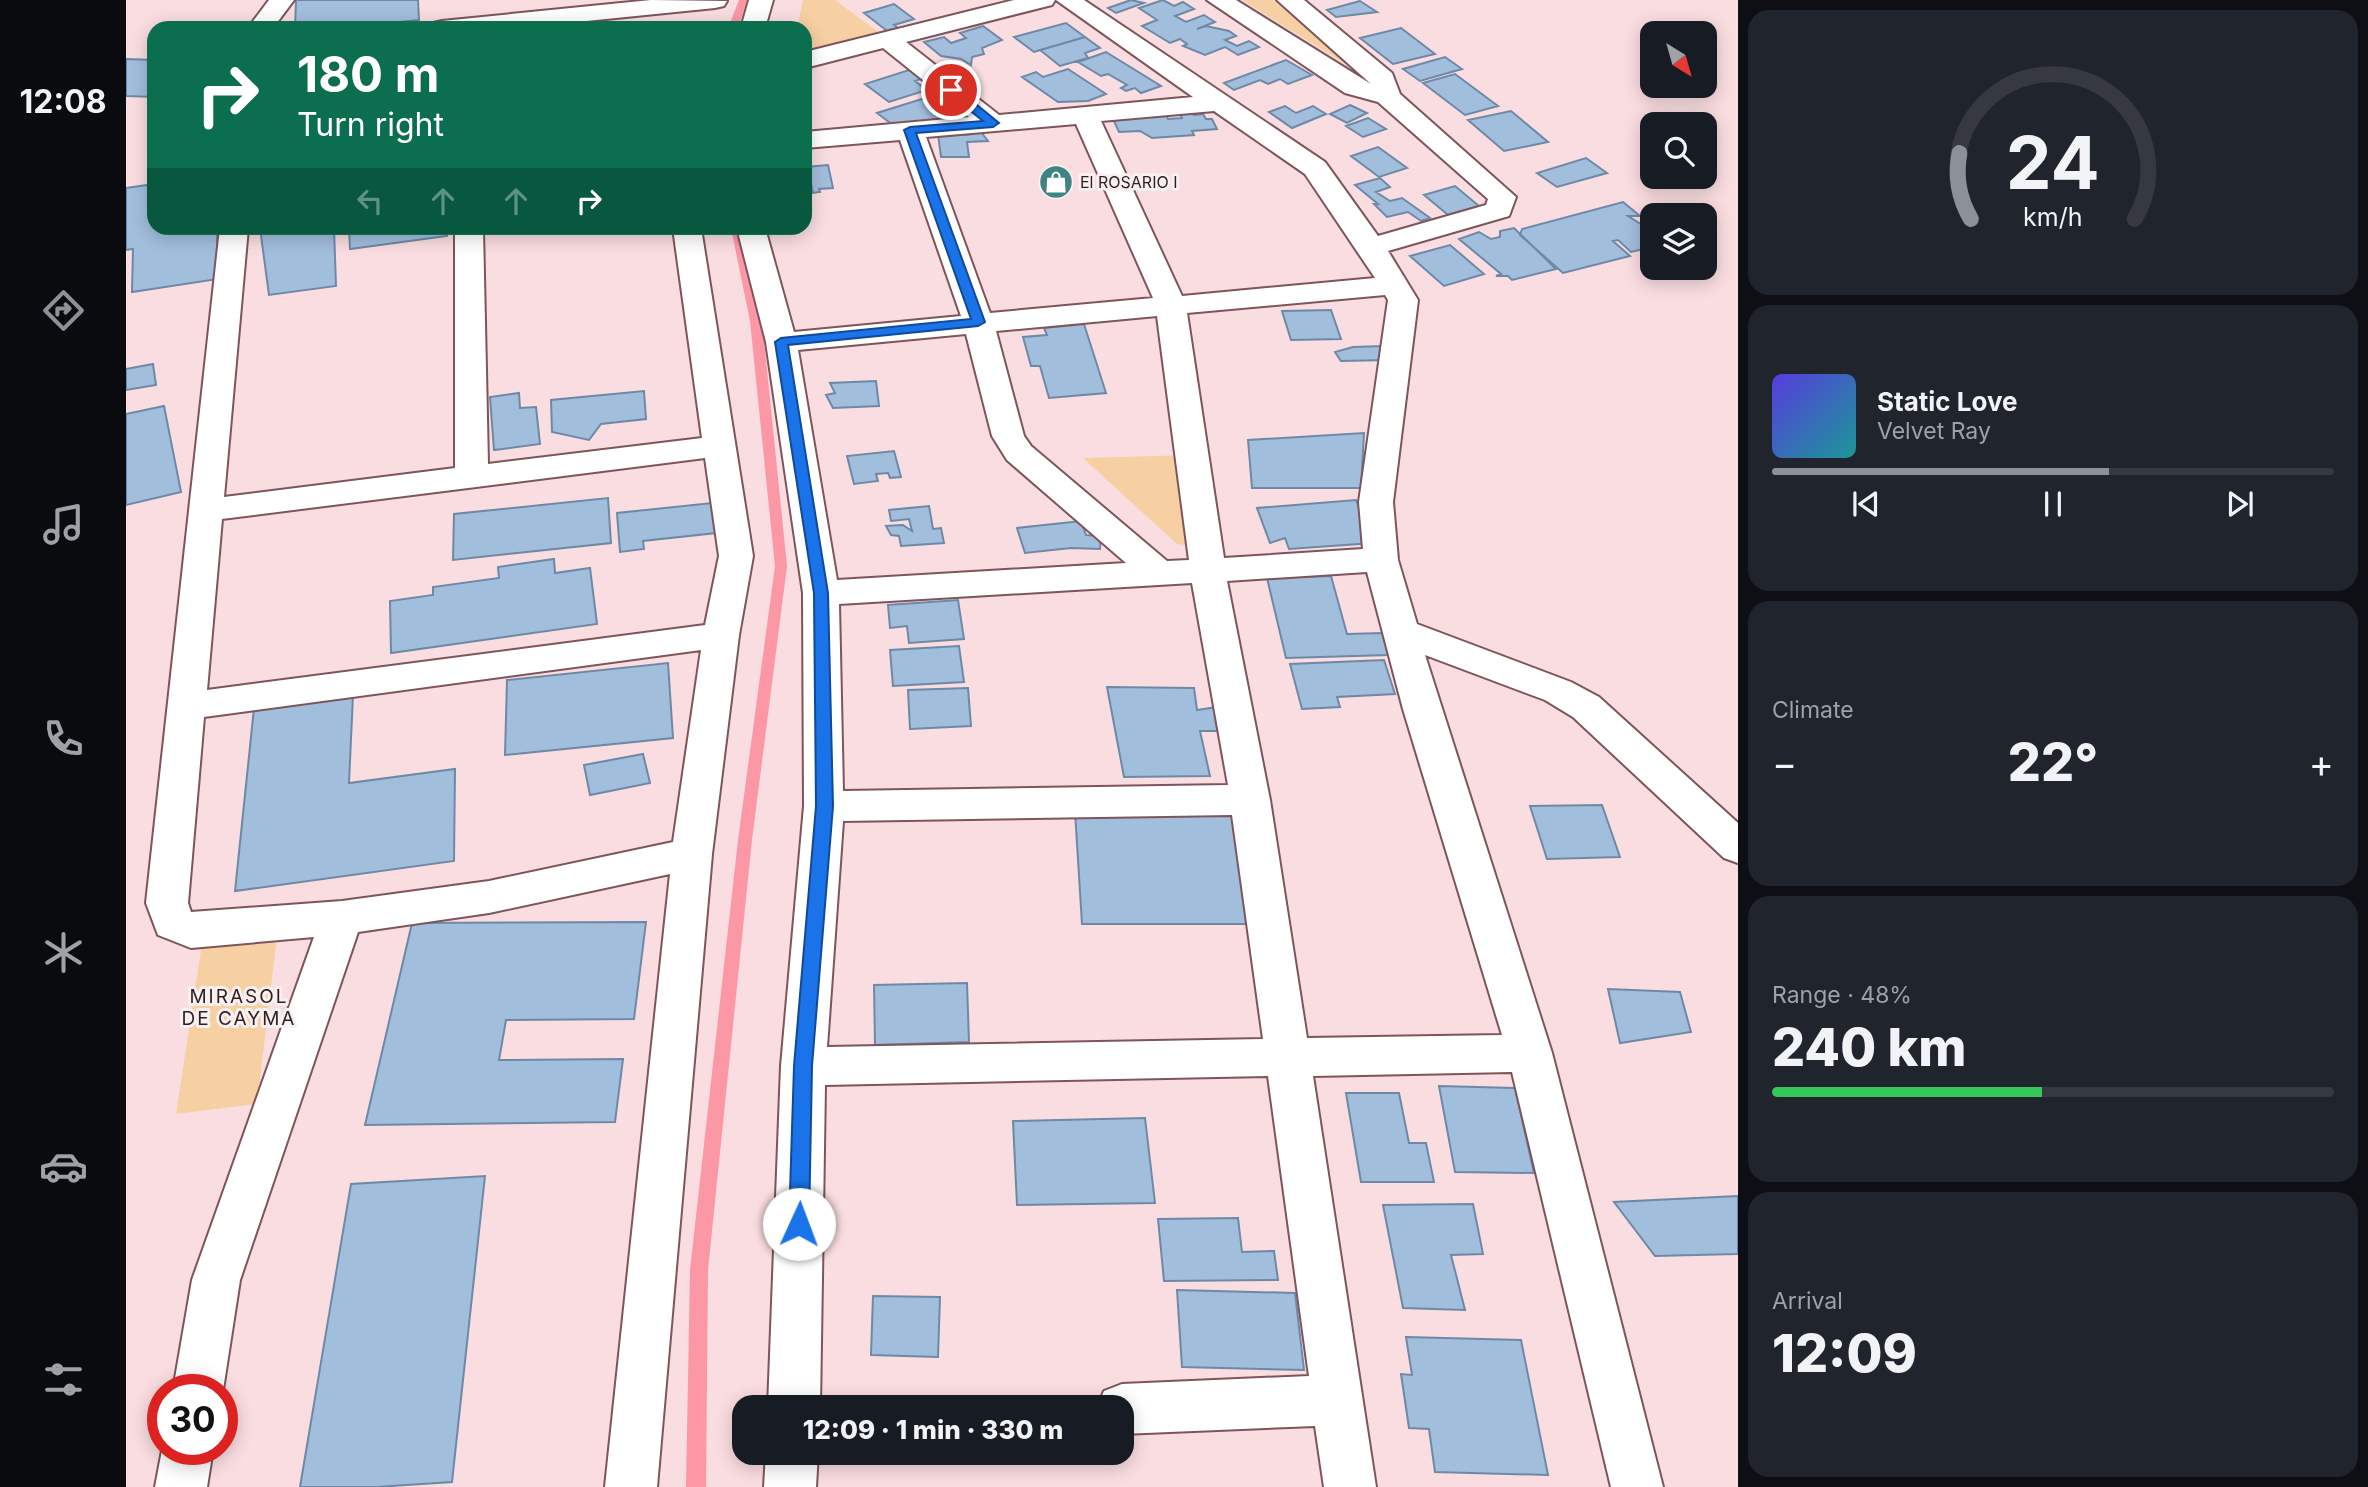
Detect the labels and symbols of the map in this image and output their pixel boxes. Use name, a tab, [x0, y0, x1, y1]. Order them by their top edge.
north arrow	[1640, 21, 1717, 98]
pin	[921, 60, 981, 120]
shop icon: El ROSARIO I	[1037, 163, 1075, 201]
place label: El ROSARIO I	[1080, 172, 1177, 192]
district label: MIRASOL DE CAYMA	[182, 985, 296, 1030]
position arrow	[762, 1187, 836, 1261]
speed limit sign: 30	[147, 1374, 238, 1465]

